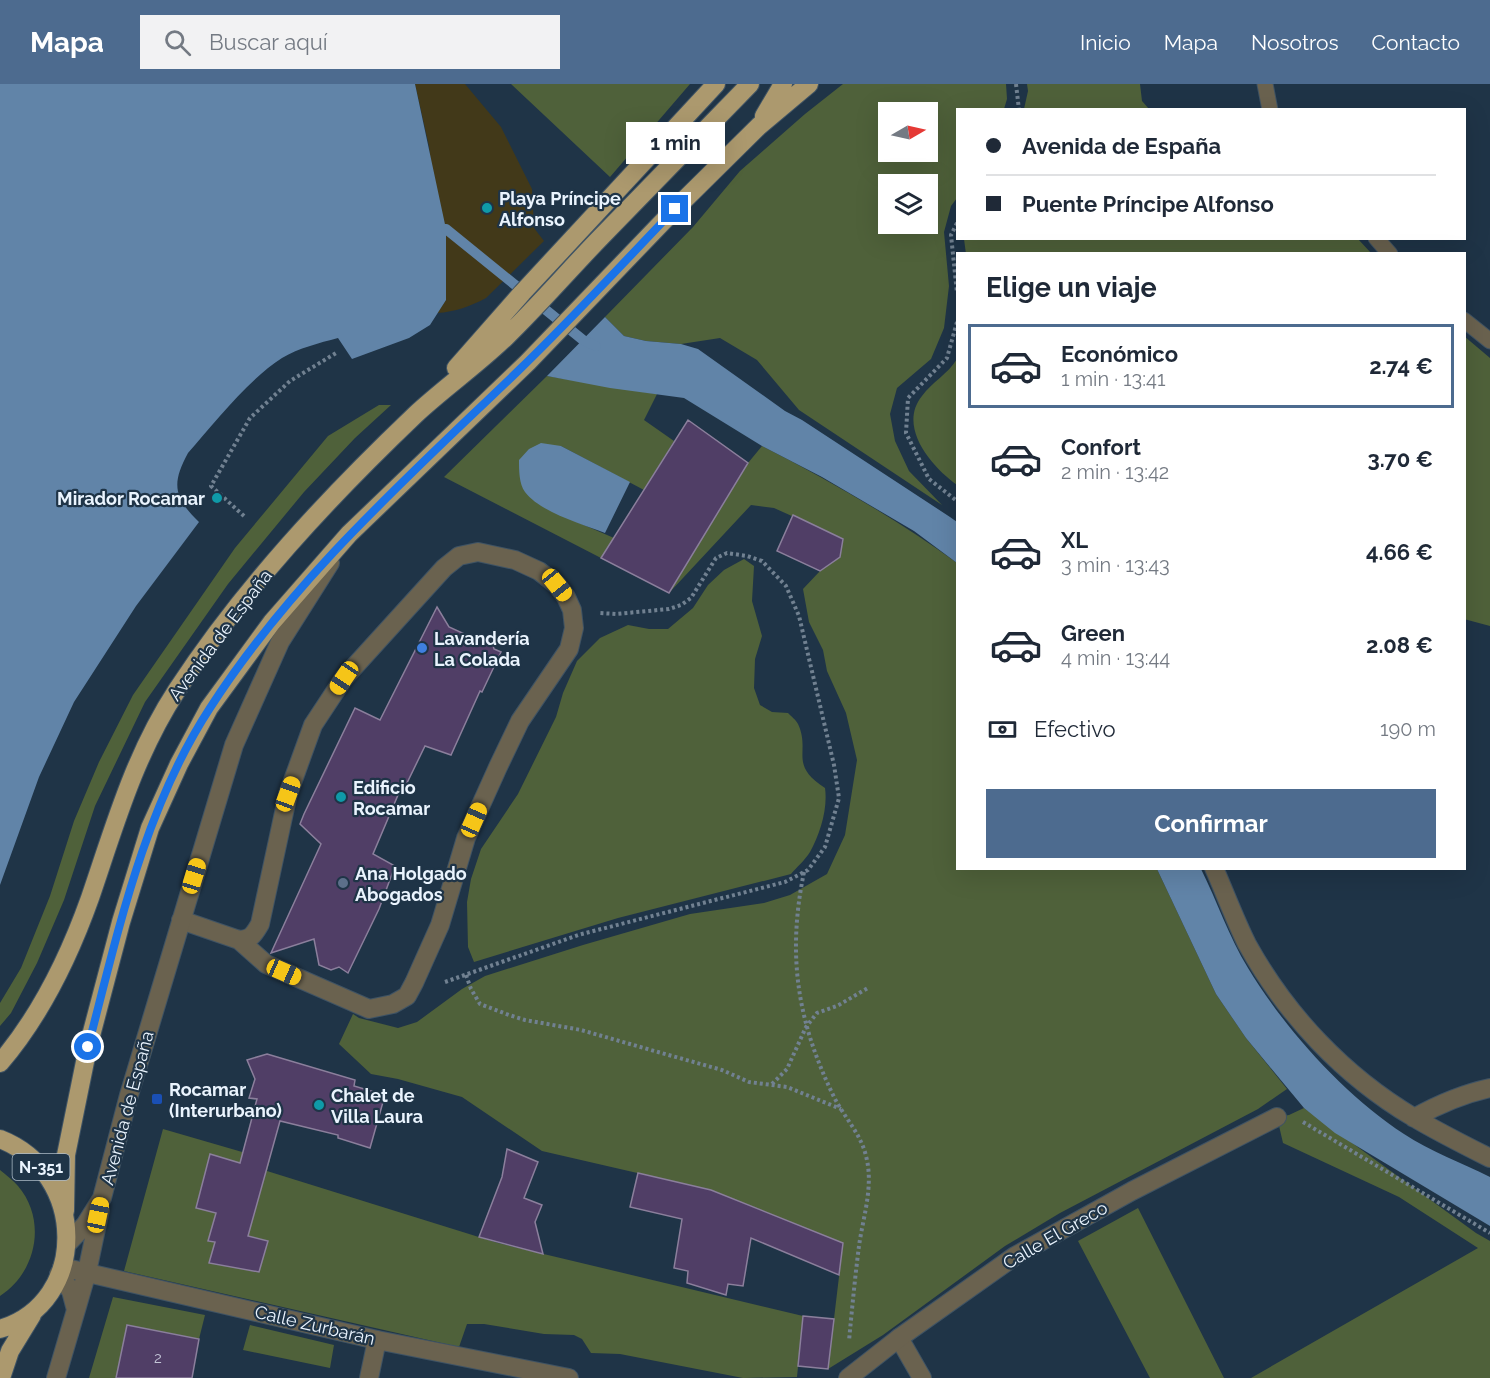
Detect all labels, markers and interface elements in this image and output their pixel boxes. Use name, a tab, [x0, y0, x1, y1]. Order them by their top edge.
search box	[140, 15, 560, 69]
text: Mapa	[30, 26, 104, 59]
icon: search	[161, 26, 194, 59]
text: Buscar aquí	[209, 29, 328, 55]
text: Inicio	[1080, 30, 1131, 55]
text: Mapa	[1164, 30, 1218, 55]
text: Nosotros	[1251, 30, 1339, 55]
text: Contacto	[1372, 30, 1460, 55]
north arrow	[878, 102, 938, 162]
map controls	[878, 102, 938, 234]
callout: 1 min	[626, 122, 724, 164]
text: 1 min	[650, 131, 701, 155]
text: Avenida de España	[1022, 133, 1221, 159]
button: layers	[878, 174, 938, 234]
place label: Playa Príncipe Alfonso	[499, 188, 621, 230]
text: Puente Príncipe Alfonso	[1022, 191, 1274, 217]
route end	[661, 195, 688, 222]
marker: Playa Príncipe Alfonso	[480, 201, 494, 215]
text: Elige un viaje	[986, 272, 1157, 303]
icon: car	[989, 339, 1043, 393]
text: Económico	[1061, 341, 1178, 367]
text: 2.74 €	[1369, 353, 1433, 379]
text: 1 min · 13:41	[1061, 367, 1166, 391]
icon: car	[989, 432, 1043, 486]
text: Confort	[1061, 434, 1141, 460]
text: 3.70 €	[1368, 446, 1433, 472]
text: 2 min · 13:42	[1061, 460, 1169, 484]
place label: Mirador Rocamar	[57, 488, 205, 509]
marker: Mirador Rocamar	[210, 491, 224, 505]
icon: car	[989, 525, 1043, 579]
text: XL	[1061, 527, 1088, 553]
text: 4.66 €	[1366, 539, 1433, 565]
text: 3 min · 13:43	[1061, 553, 1170, 577]
street label: Avenida de España	[164, 565, 276, 705]
car	[539, 565, 575, 605]
icon: car	[989, 618, 1043, 672]
text: Green	[1061, 620, 1125, 646]
place label: Lavandería La Colada	[434, 628, 530, 670]
text: 2.08 €	[1366, 632, 1433, 658]
marker: Lavandería La Colada	[415, 641, 429, 655]
text: 4 min · 13:44	[1061, 646, 1170, 670]
car	[326, 658, 362, 698]
icon: cash	[986, 713, 1019, 746]
text: Efectivo	[1034, 716, 1116, 742]
text: 190 m	[1380, 717, 1436, 741]
car	[273, 774, 303, 814]
place label: Edificio Rocamar	[353, 777, 430, 819]
button: Confirmar	[986, 789, 1436, 858]
marker: Edificio Rocamar	[334, 790, 348, 804]
car	[458, 800, 490, 840]
car	[180, 856, 208, 896]
place label: Ana Holgado Abogados	[355, 863, 467, 905]
marker: Ana Holgado Abogados	[336, 876, 350, 890]
car	[264, 956, 304, 988]
street label: Avenida de España	[96, 1029, 158, 1187]
route start	[74, 1033, 101, 1060]
place label: Rocamar (Interurbano)	[169, 1079, 282, 1121]
place label: Chalet de Villa Laura	[331, 1085, 423, 1127]
marker: Rocamar (Interurbano)	[150, 1092, 164, 1106]
marker: Chalet de Villa Laura	[312, 1098, 326, 1112]
road number: N-351	[12, 1154, 70, 1180]
car	[85, 1196, 111, 1234]
street label: Calle El Greco	[999, 1197, 1111, 1273]
street label: Calle Zurbarán	[253, 1301, 377, 1349]
house number: 2	[154, 1349, 162, 1367]

